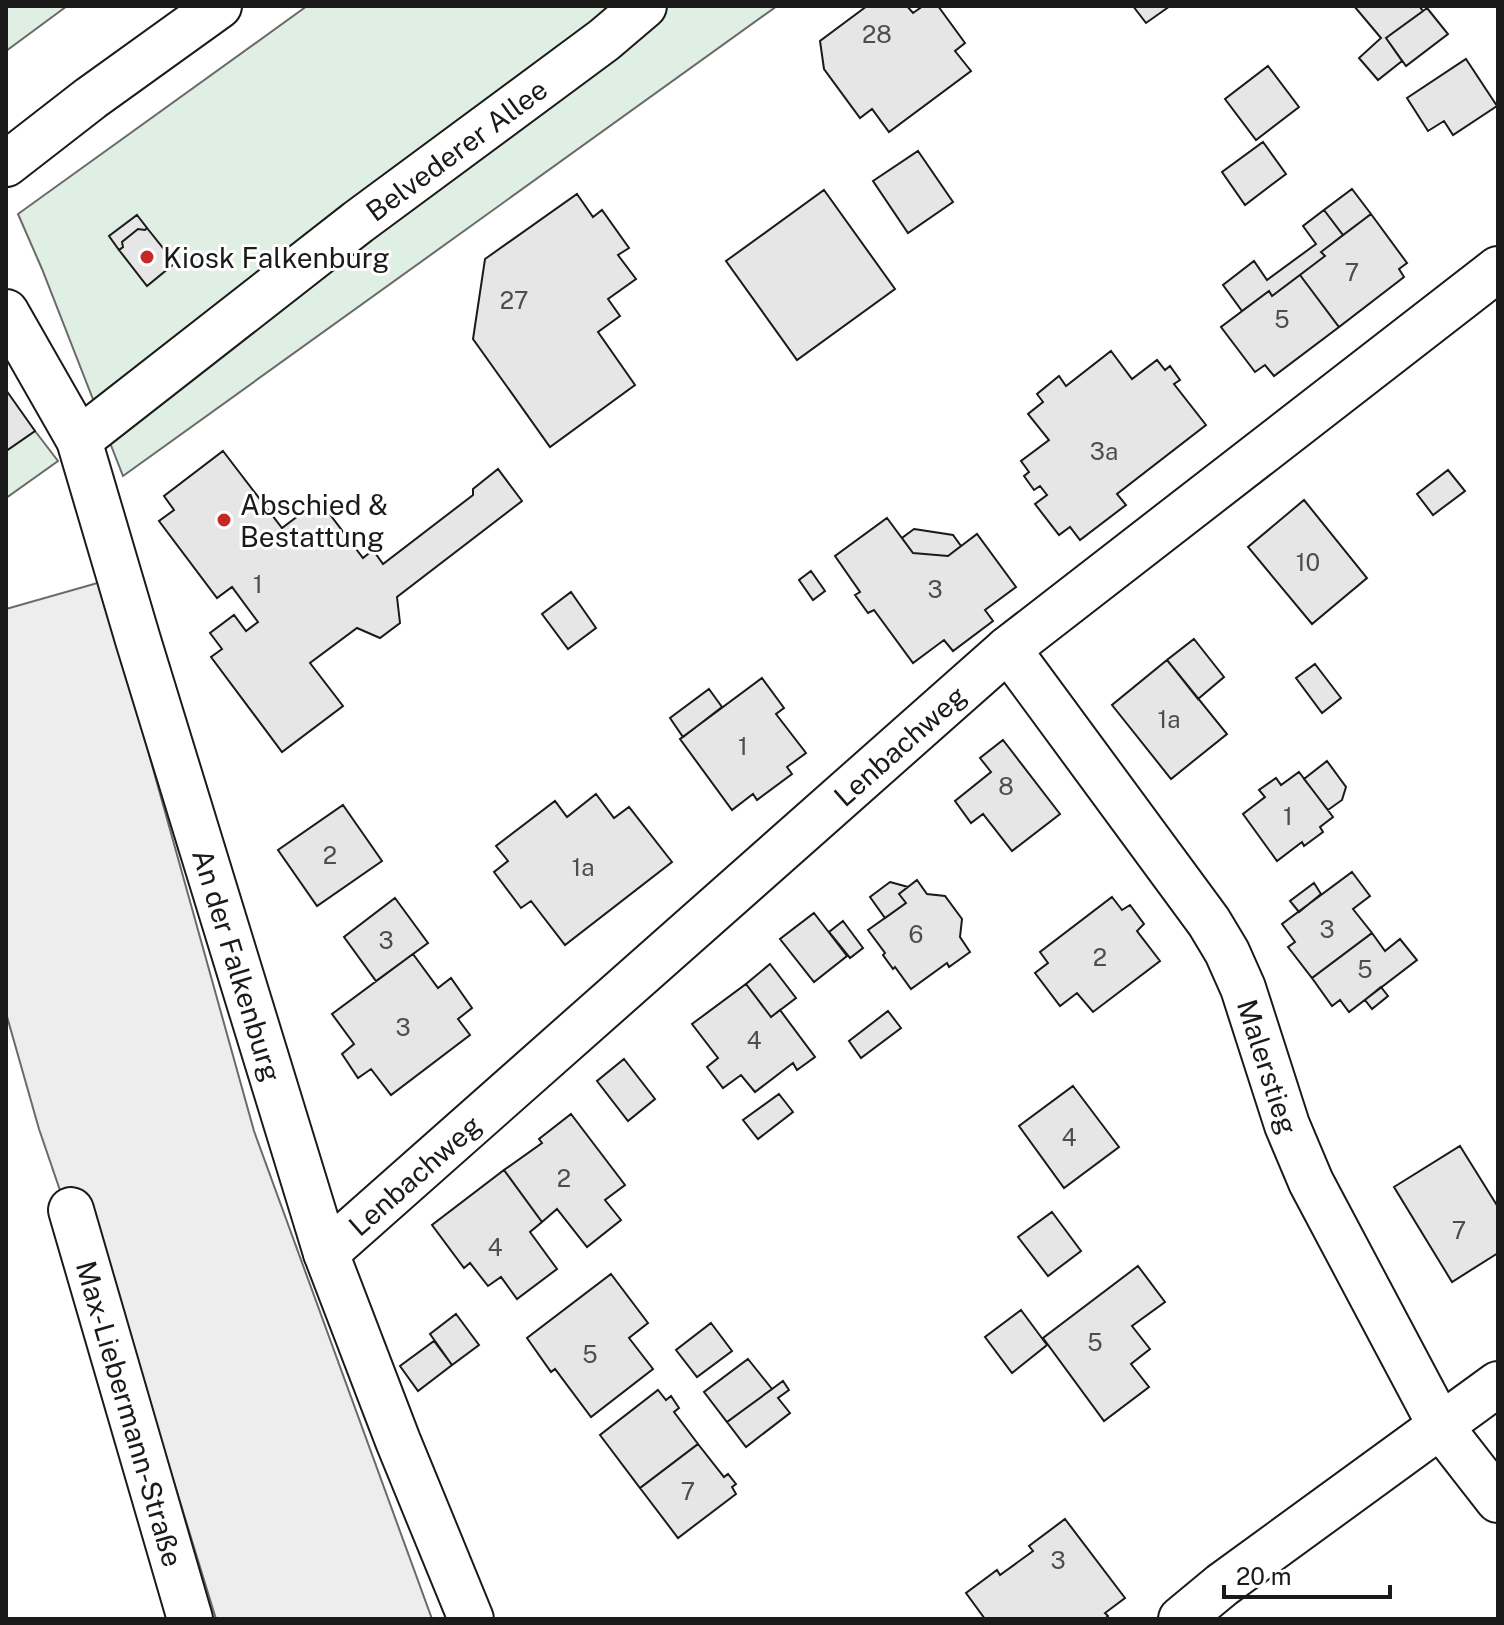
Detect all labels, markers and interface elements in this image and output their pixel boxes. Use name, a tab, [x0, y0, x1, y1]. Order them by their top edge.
house number: 28	[862, 20, 892, 48]
street label: Belvederer Allee	[359, 72, 553, 227]
place label: Kiosk Falkenburg	[163, 241, 390, 274]
marker: Kiosk Falkenburg	[138, 248, 156, 266]
house number: 7	[1345, 258, 1359, 286]
house number: 27	[500, 286, 528, 314]
house number: 5	[1274, 305, 1290, 333]
house number: 3a	[1090, 437, 1118, 465]
place label: Abschied & Bestattung	[240, 488, 388, 553]
marker: Abschied & Bestattung	[215, 511, 233, 529]
house number: 10	[1296, 548, 1320, 576]
house number: 1	[253, 570, 263, 598]
house number: 3	[927, 575, 943, 603]
street label: Lenbachweg	[827, 678, 972, 812]
house number: 1a	[1157, 705, 1181, 733]
house number: 1	[738, 732, 748, 760]
house number: 8	[998, 772, 1014, 800]
house number: 1	[1283, 802, 1293, 830]
house number: 2	[323, 841, 337, 869]
street label: An der Falkenburg	[187, 845, 289, 1085]
house number: 1a	[571, 853, 595, 881]
house number: 3	[1319, 915, 1335, 943]
house number: 6	[909, 920, 923, 948]
house number: 3	[378, 926, 394, 954]
house number: 2	[1093, 943, 1107, 971]
house number: 5	[1357, 955, 1373, 983]
street label: Malerstieg	[1231, 995, 1305, 1138]
house number: 3	[395, 1013, 411, 1041]
house number: 4	[746, 1026, 762, 1054]
street label: Lenbachweg	[342, 1108, 487, 1242]
house number: 4	[1061, 1123, 1077, 1151]
house number: 2	[557, 1164, 571, 1192]
house number: 7	[1452, 1216, 1466, 1244]
house number: 4	[487, 1233, 503, 1261]
street label: Max-Liebermann-Straße	[70, 1257, 190, 1570]
house number: 5	[1087, 1328, 1103, 1356]
house number: 5	[582, 1340, 598, 1368]
house number: 7	[681, 1477, 695, 1505]
house number: 3	[1050, 1546, 1066, 1574]
scale bar	[1224, 1549, 1390, 1599]
text: 20 m	[1236, 1562, 1292, 1590]

